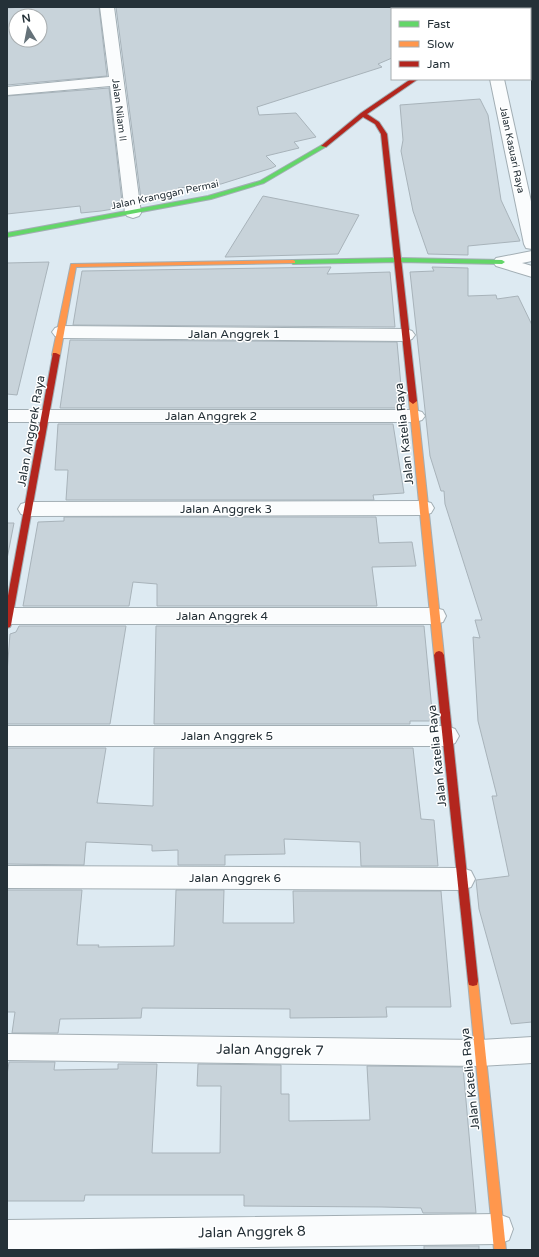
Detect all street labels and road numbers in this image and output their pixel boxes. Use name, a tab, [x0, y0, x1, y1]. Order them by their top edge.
street label: Jalan Nilam II	[109, 78, 129, 142]
street label: Jalan Kasuari Raya	[497, 106, 527, 194]
street label: Jalan Kranggan Permai	[110, 178, 220, 212]
street label: Jalan Anggrek 1	[188, 327, 280, 341]
street label: Jalan Anggrek Raya	[14, 374, 48, 488]
street label: Jalan Katelia Raya	[392, 382, 416, 486]
street label: Jalan Anggrek 2	[165, 409, 257, 423]
street label: Jalan Anggrek 3	[180, 502, 272, 516]
street label: Jalan Anggrek 4	[176, 609, 269, 623]
street label: Jalan Katelia Raya	[425, 704, 449, 808]
street label: Jalan Anggrek 5	[181, 729, 273, 743]
street label: Jalan Anggrek 6	[189, 871, 281, 885]
street label: Jalan Katelia Raya	[458, 1027, 482, 1131]
street label: Jalan Anggrek 7	[216, 1041, 324, 1059]
street label: Jalan Anggrek 8	[198, 1223, 306, 1241]

